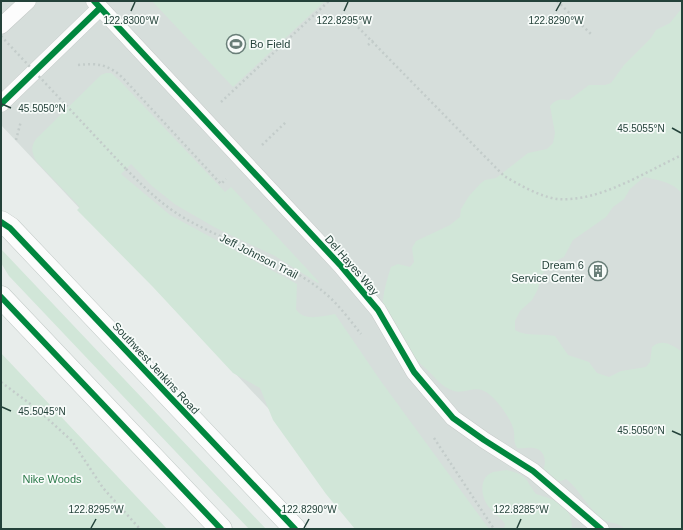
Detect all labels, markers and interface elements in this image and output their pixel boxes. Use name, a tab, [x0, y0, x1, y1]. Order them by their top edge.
text: 122.8300°W	[103, 15, 159, 26]
text: 122.8295°W	[316, 15, 372, 26]
text: 122.8290°W	[528, 15, 584, 26]
sports icon: Bo Field	[225, 33, 247, 55]
place label: Bo Field	[250, 38, 290, 50]
text: 45.5050°N	[18, 103, 66, 114]
text: 45.5055°N	[617, 123, 665, 134]
street label: Jeff Johnson Trail	[218, 231, 300, 281]
street label: Del Hayes Way	[323, 233, 382, 298]
place label: Dream 6 Service Center	[511, 259, 584, 284]
building icon: Dream 6 Service Center	[587, 260, 609, 282]
street label: Southwest Jenkins Road	[110, 320, 202, 416]
text: 45.5045°N	[18, 406, 66, 417]
text: 45.5050°N	[617, 425, 665, 436]
park label: Nike Woods	[22, 473, 82, 485]
text: 122.8295°W	[68, 504, 124, 515]
text: 122.8290°W	[281, 504, 337, 515]
text: 122.8285°W	[493, 504, 549, 515]

